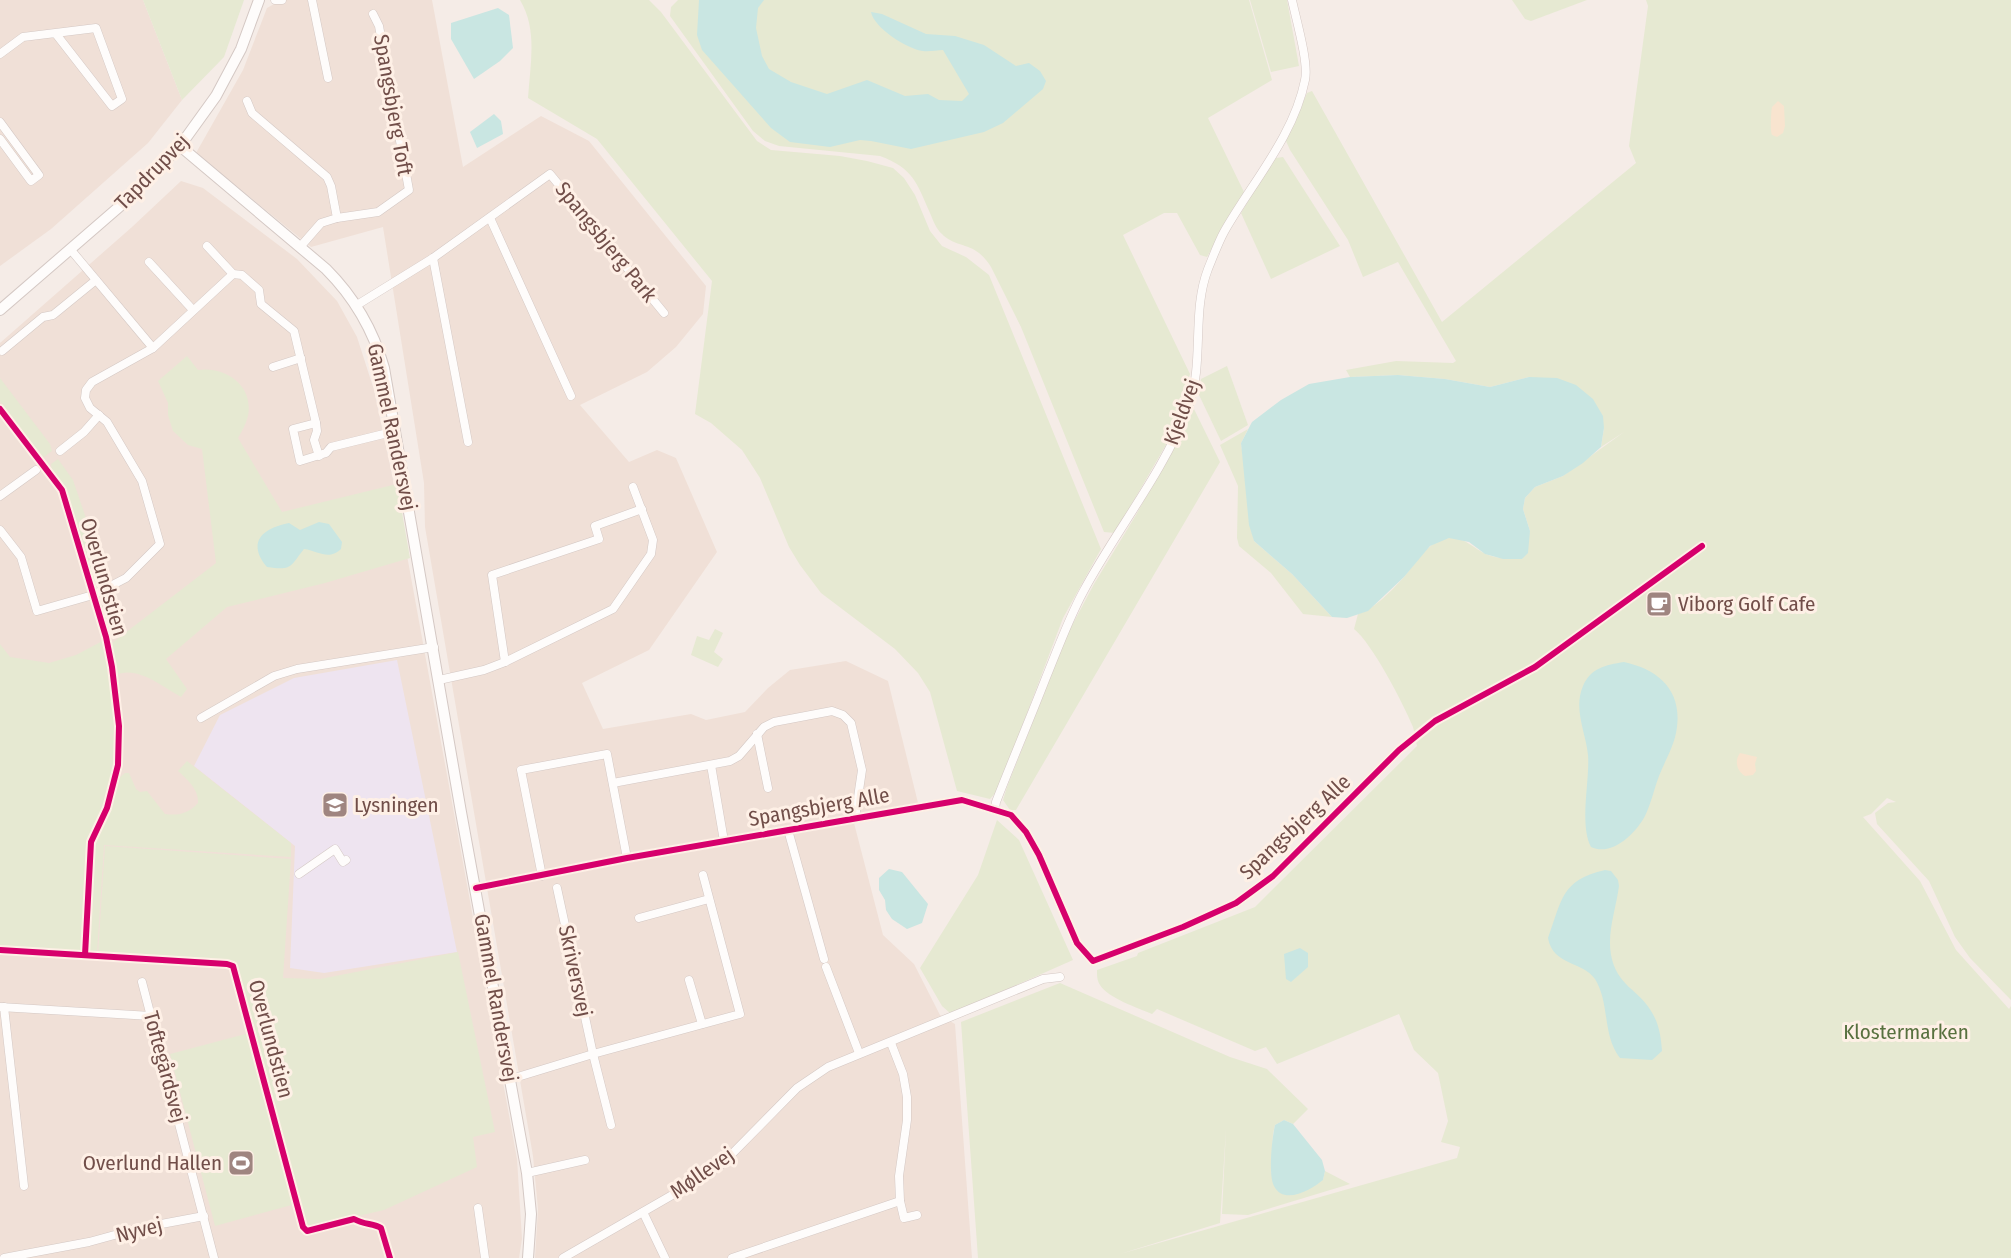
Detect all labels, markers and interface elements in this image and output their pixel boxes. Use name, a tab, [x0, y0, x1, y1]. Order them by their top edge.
street label: Spangsbjerg Toft	[368, 32, 418, 178]
street label: Tapdrupvej	[109, 129, 195, 215]
street label: Spangsbjerg Park	[550, 177, 663, 308]
street label: Gammel Randersvej	[362, 341, 422, 513]
street label: Kjeldvej	[1158, 376, 1206, 448]
street label: Overlundstien	[75, 515, 133, 639]
cafe icon: Viborg Golf Cafe	[1644, 589, 1674, 619]
place label: Viborg Golf Cafe	[1678, 591, 1815, 617]
street label: Spangsbjerg Alle	[1234, 769, 1356, 885]
street label: Spangsbjerg Alle	[747, 782, 891, 832]
school or university icon: Lysningen	[320, 790, 350, 820]
place label: Lysningen	[354, 792, 439, 818]
street label: Gammel Randersvej	[468, 912, 524, 1084]
street label: Skriversvej	[553, 923, 597, 1019]
street label: Overlundstien	[243, 977, 299, 1101]
street label: Toftegårdsvej	[138, 1008, 192, 1126]
park label: Klostermarken	[1843, 1019, 1969, 1045]
street label: Møllevej	[665, 1142, 739, 1204]
sports icon: Overlund Hallen	[226, 1148, 256, 1178]
place label: Overlund Hallen	[83, 1150, 222, 1176]
street label: Nyvej	[113, 1212, 165, 1248]

